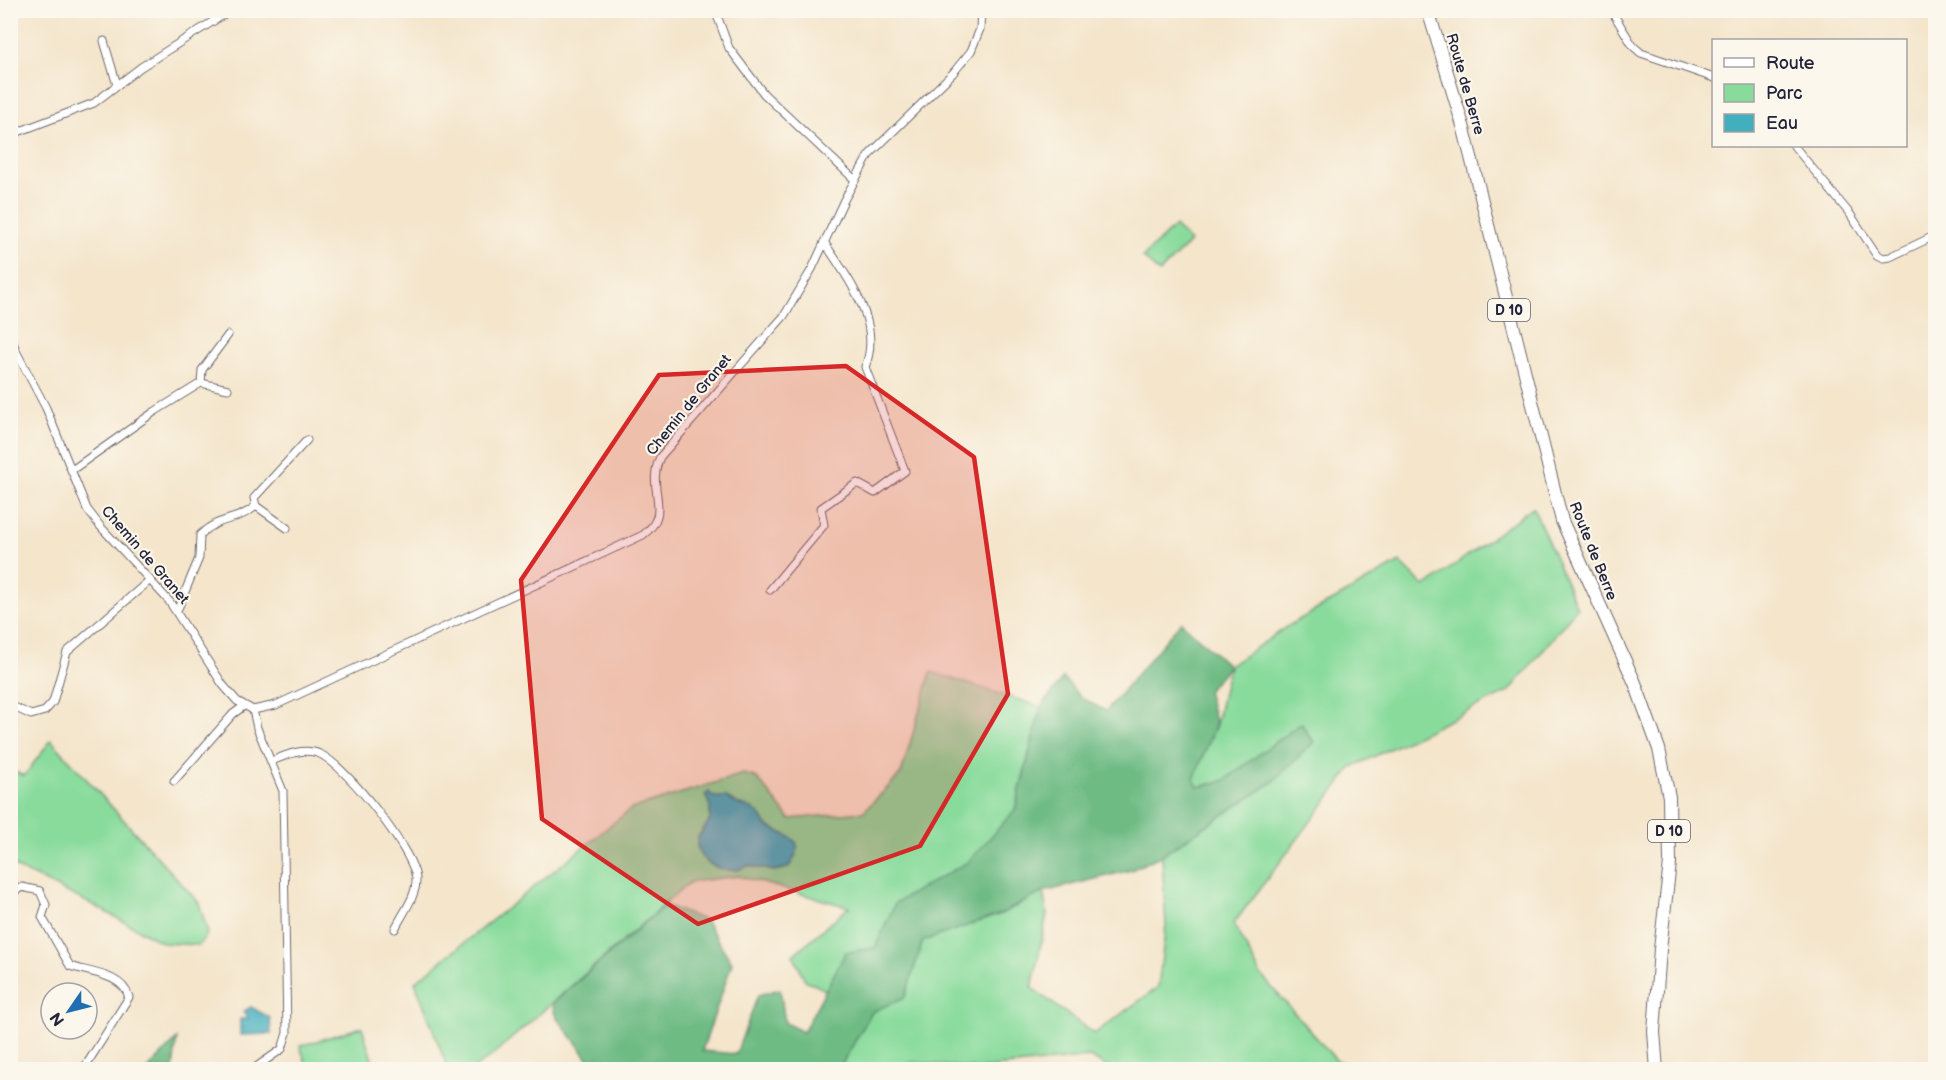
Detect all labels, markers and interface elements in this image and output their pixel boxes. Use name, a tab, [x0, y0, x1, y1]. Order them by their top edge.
street label: Route de Berre	[1441, 31, 1489, 137]
legend	[1712, 39, 1907, 147]
text: Route	[1766, 53, 1815, 74]
text: Parc	[1766, 83, 1803, 104]
text: Eau	[1766, 113, 1798, 134]
road number: D 10	[1488, 299, 1530, 321]
street label: Chemin de Granet	[642, 350, 736, 459]
street label: Route de Berre	[1565, 499, 1621, 603]
street label: Chemin de Granet	[97, 502, 193, 609]
road number: D 10	[1648, 820, 1690, 842]
north arrow	[39, 981, 99, 1041]
text: N	[47, 1008, 69, 1029]

